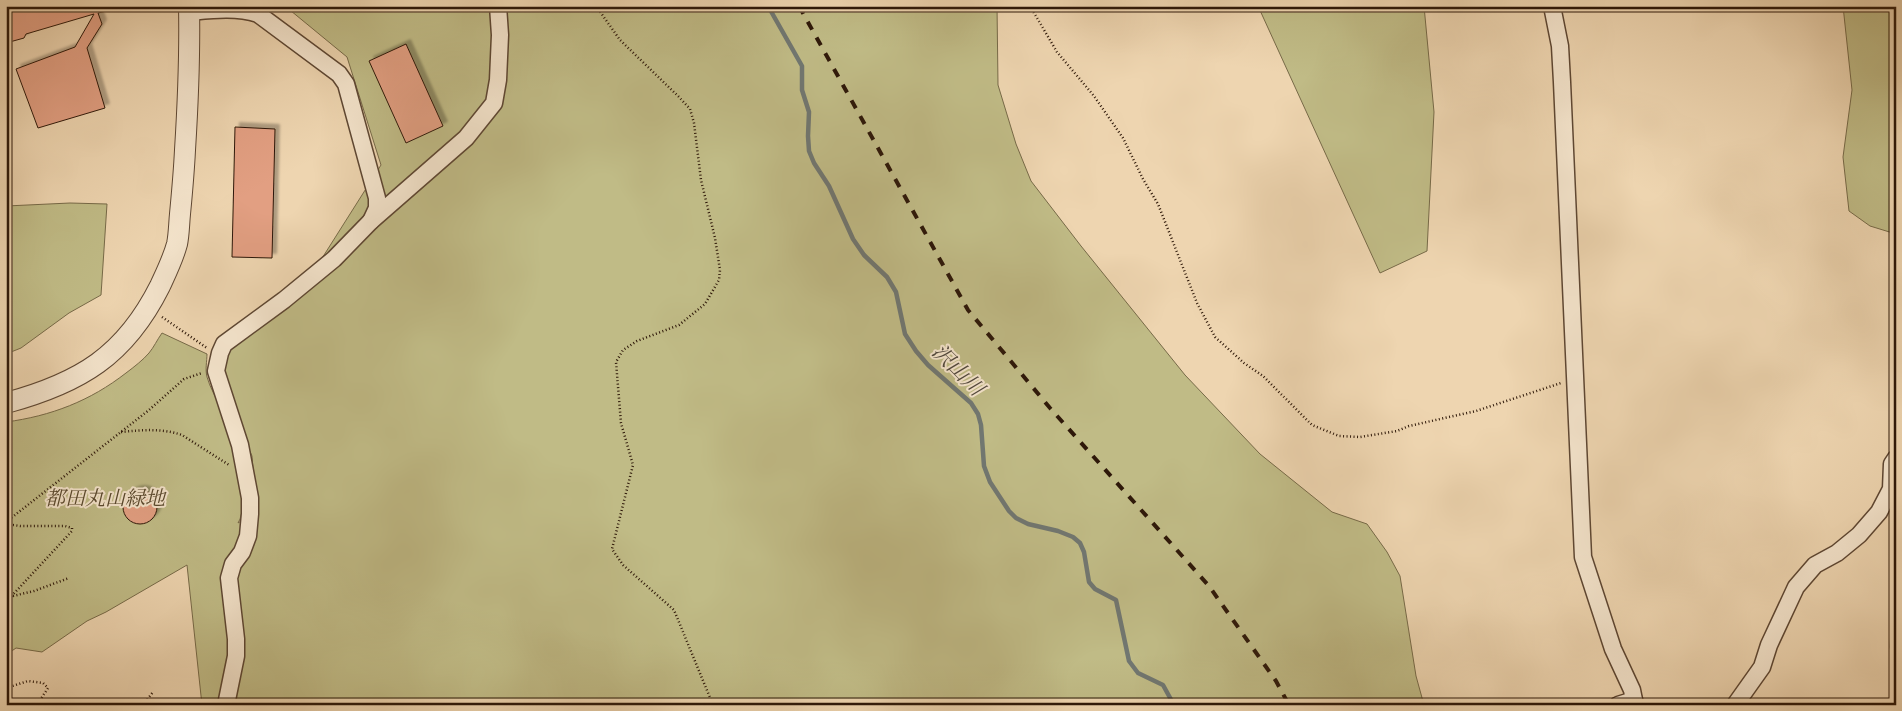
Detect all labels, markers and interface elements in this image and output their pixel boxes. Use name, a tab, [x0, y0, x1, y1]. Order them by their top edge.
water label: 沢山川	[927, 339, 991, 403]
park label: 都田丸山緑地	[45, 486, 167, 510]

